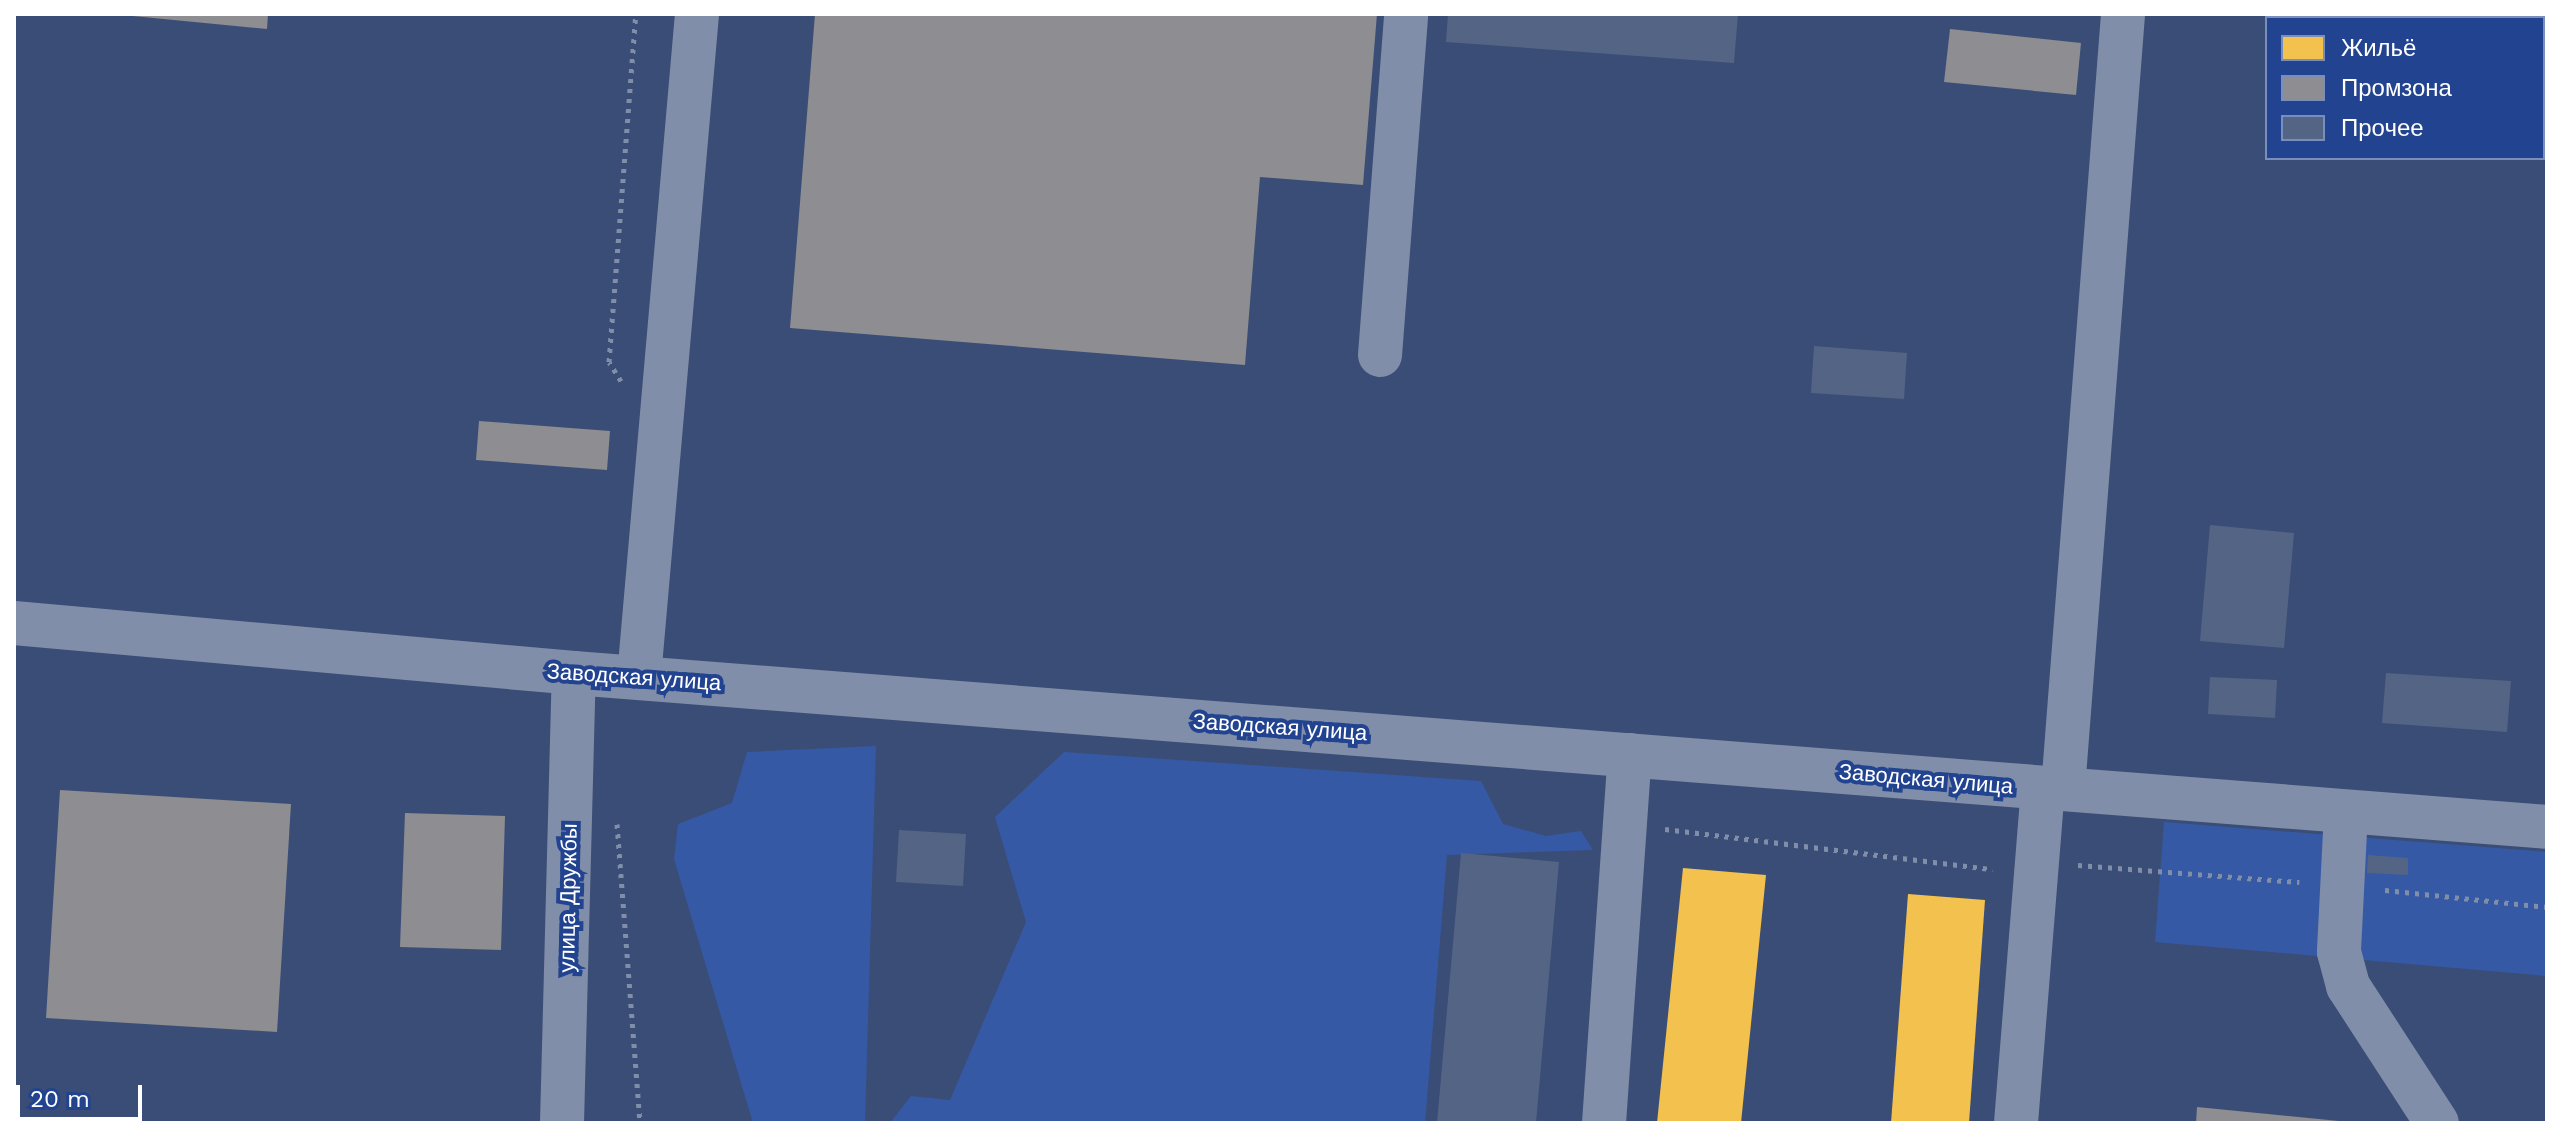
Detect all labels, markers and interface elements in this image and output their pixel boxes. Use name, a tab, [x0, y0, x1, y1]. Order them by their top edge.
legend	[2265, 16, 2545, 160]
text: Жильё	[2341, 34, 2416, 62]
text: Промзона	[2341, 74, 2452, 102]
text: Прочее	[2341, 114, 2424, 142]
street label: Заводская улица	[546, 658, 722, 696]
street label: Заводская улица	[1192, 708, 1368, 746]
street label: Заводская улица	[1838, 758, 2014, 800]
street label: улица Дружбы	[553, 823, 583, 973]
scale bar	[20, 1069, 146, 1119]
text: 20 m	[30, 1085, 90, 1113]

